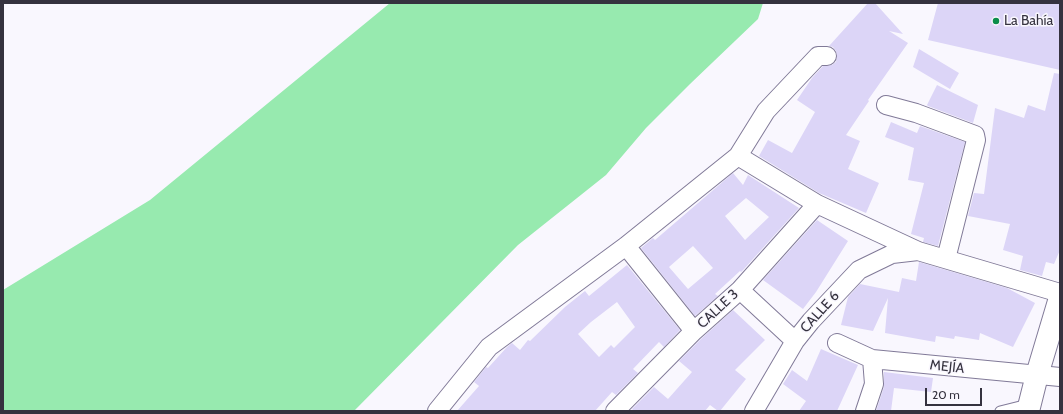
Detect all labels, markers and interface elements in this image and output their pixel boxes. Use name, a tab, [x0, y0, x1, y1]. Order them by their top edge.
place label: La Bahía	[1004, 13, 1053, 29]
marker: La Bahía	[991, 16, 1001, 26]
street label: CALLE 3	[694, 286, 742, 332]
street label: CALLE 6	[797, 288, 843, 336]
street label: MEJÍA	[929, 357, 965, 377]
scale bar	[927, 380, 984, 406]
text: 20 m	[932, 387, 960, 402]

